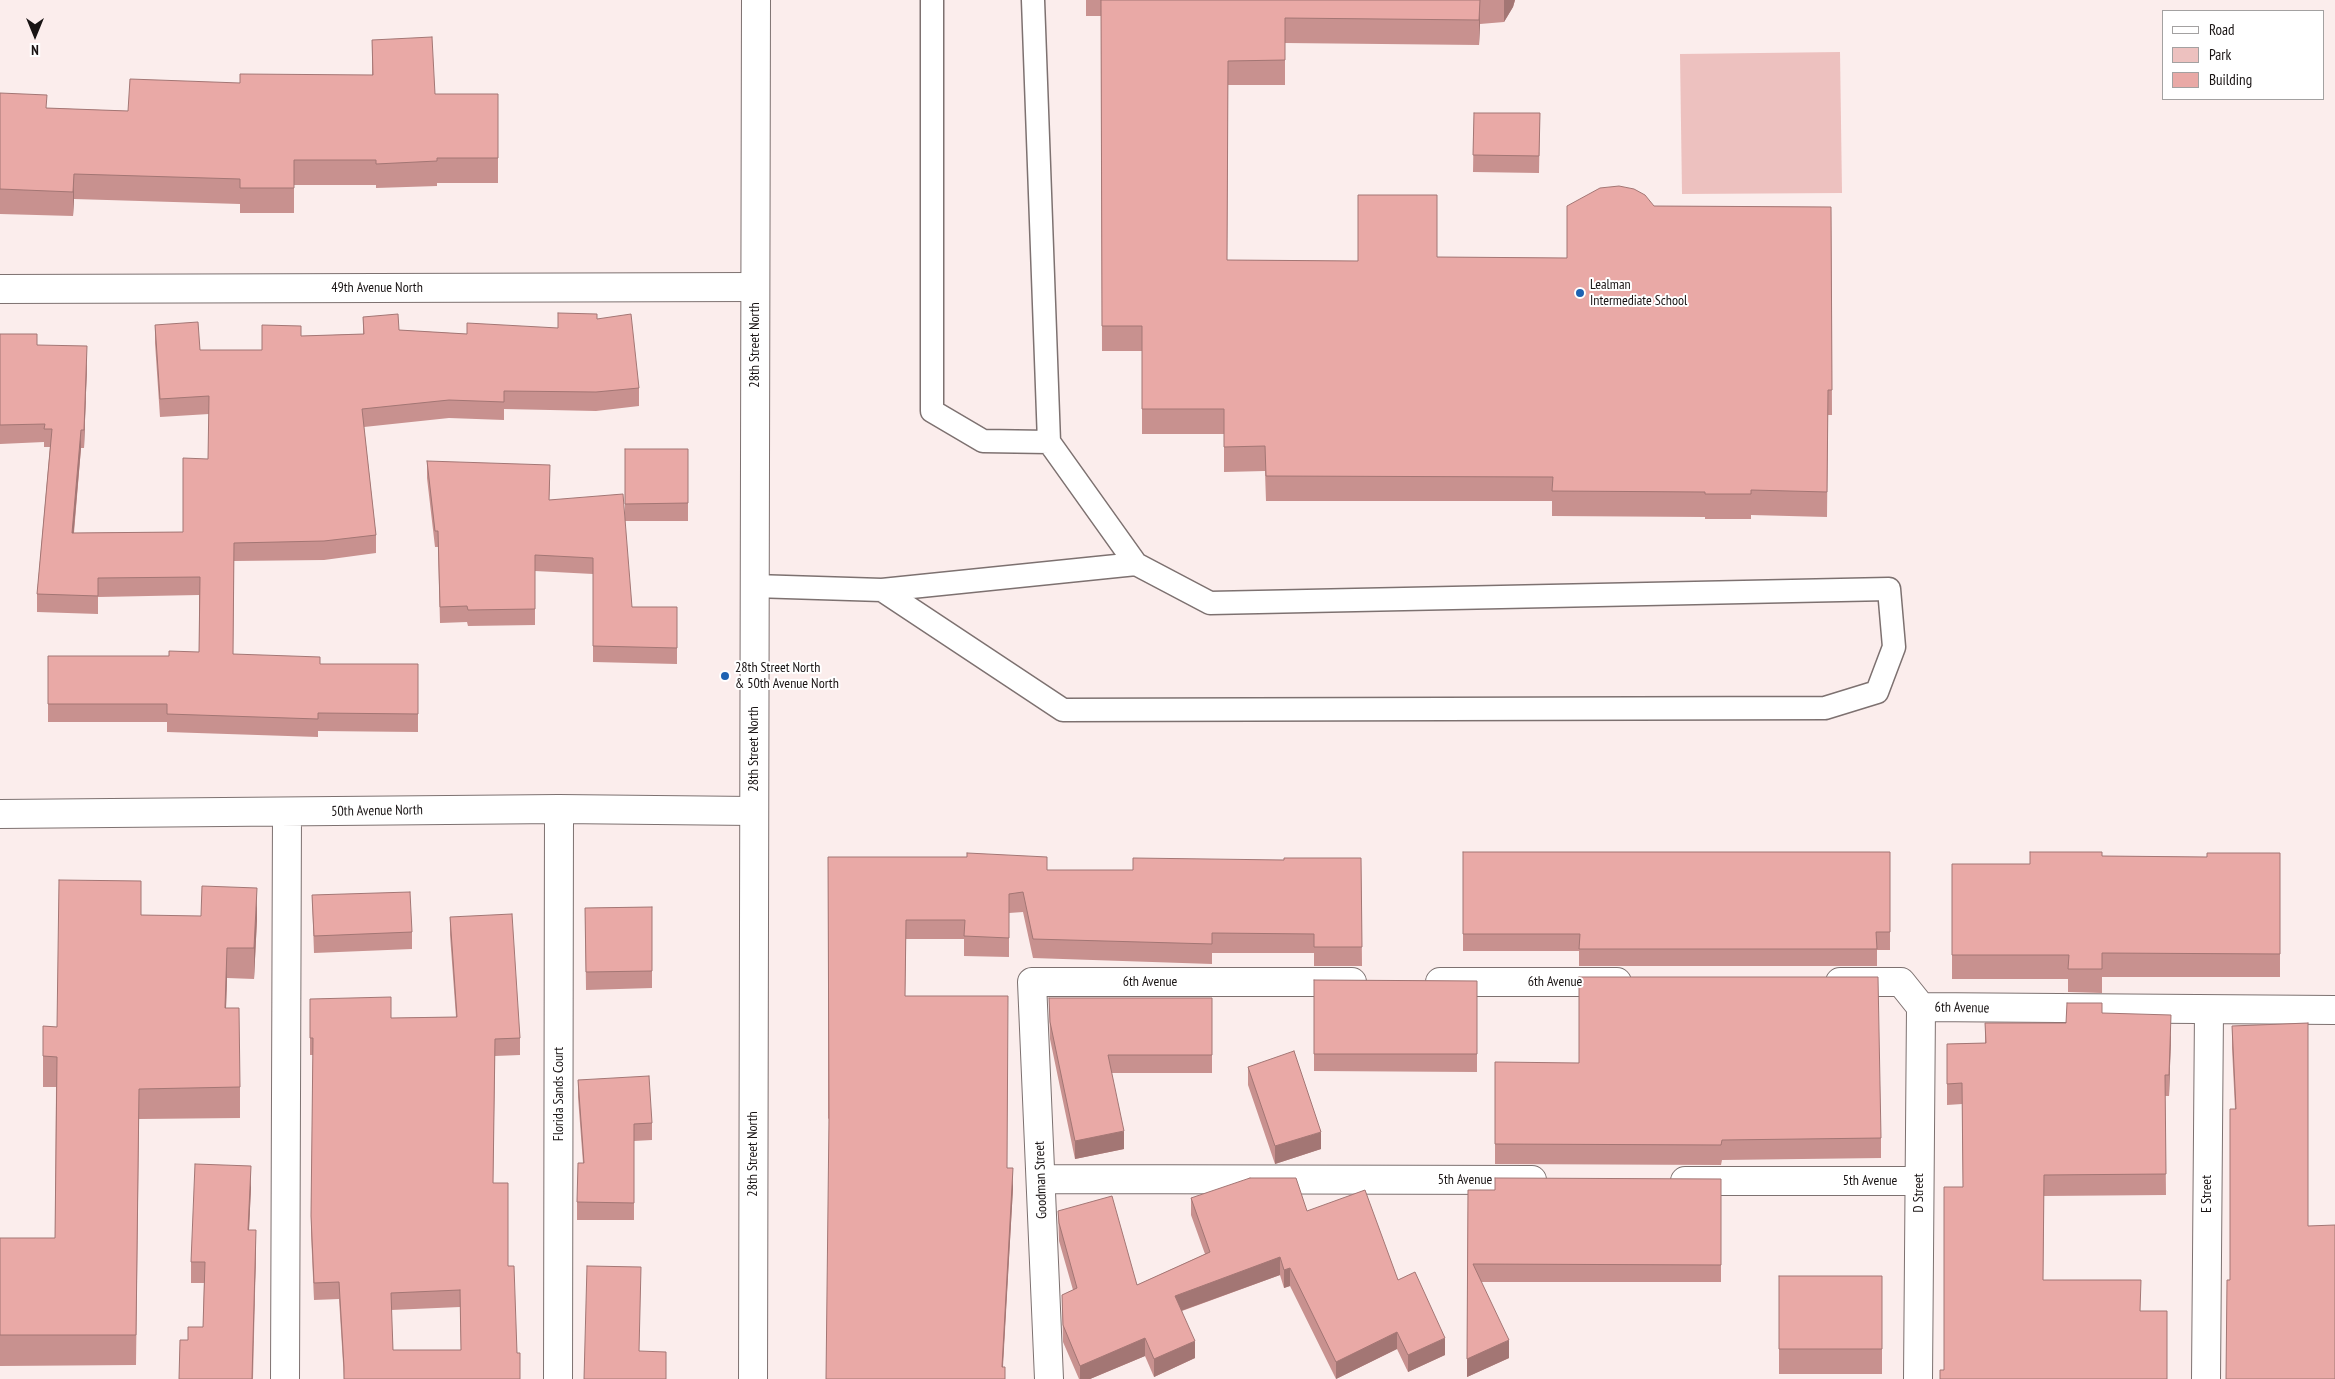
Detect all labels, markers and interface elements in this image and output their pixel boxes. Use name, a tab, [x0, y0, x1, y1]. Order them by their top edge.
north arrow	[10, 10, 60, 60]
legend	[2162, 10, 2325, 100]
text: Road	[2209, 20, 2235, 39]
text: N	[31, 41, 39, 59]
text: Park	[2209, 45, 2231, 64]
text: Building	[2209, 70, 2252, 89]
place label: Lealman Intermediate School	[1590, 277, 1687, 310]
street label: 49th Avenue North	[331, 280, 423, 296]
marker: Lealman Intermediate School	[1574, 287, 1586, 299]
street label: 28th Street North	[747, 302, 763, 388]
place label: 28th Street North & 50th Avenue North	[735, 660, 839, 692]
marker: 28th Street North & 50th Avenue North	[719, 670, 731, 682]
street label: 28th Street North	[746, 706, 762, 792]
street label: 50th Avenue North	[331, 802, 423, 820]
street label: 6th Avenue	[1123, 974, 1177, 990]
street label: 6th Avenue	[1528, 974, 1582, 990]
street label: 6th Avenue	[1935, 999, 1989, 1017]
street label: Florida Sands Court	[551, 1047, 567, 1141]
street label: 28th Street North	[745, 1111, 761, 1197]
street label: Goodman Street	[1031, 1141, 1051, 1219]
street label: 5th Avenue	[1438, 1172, 1492, 1188]
street label: 5th Avenue	[1843, 1173, 1897, 1189]
street label: D Street	[1911, 1173, 1927, 1213]
street label: E Street	[2199, 1175, 2215, 1213]

